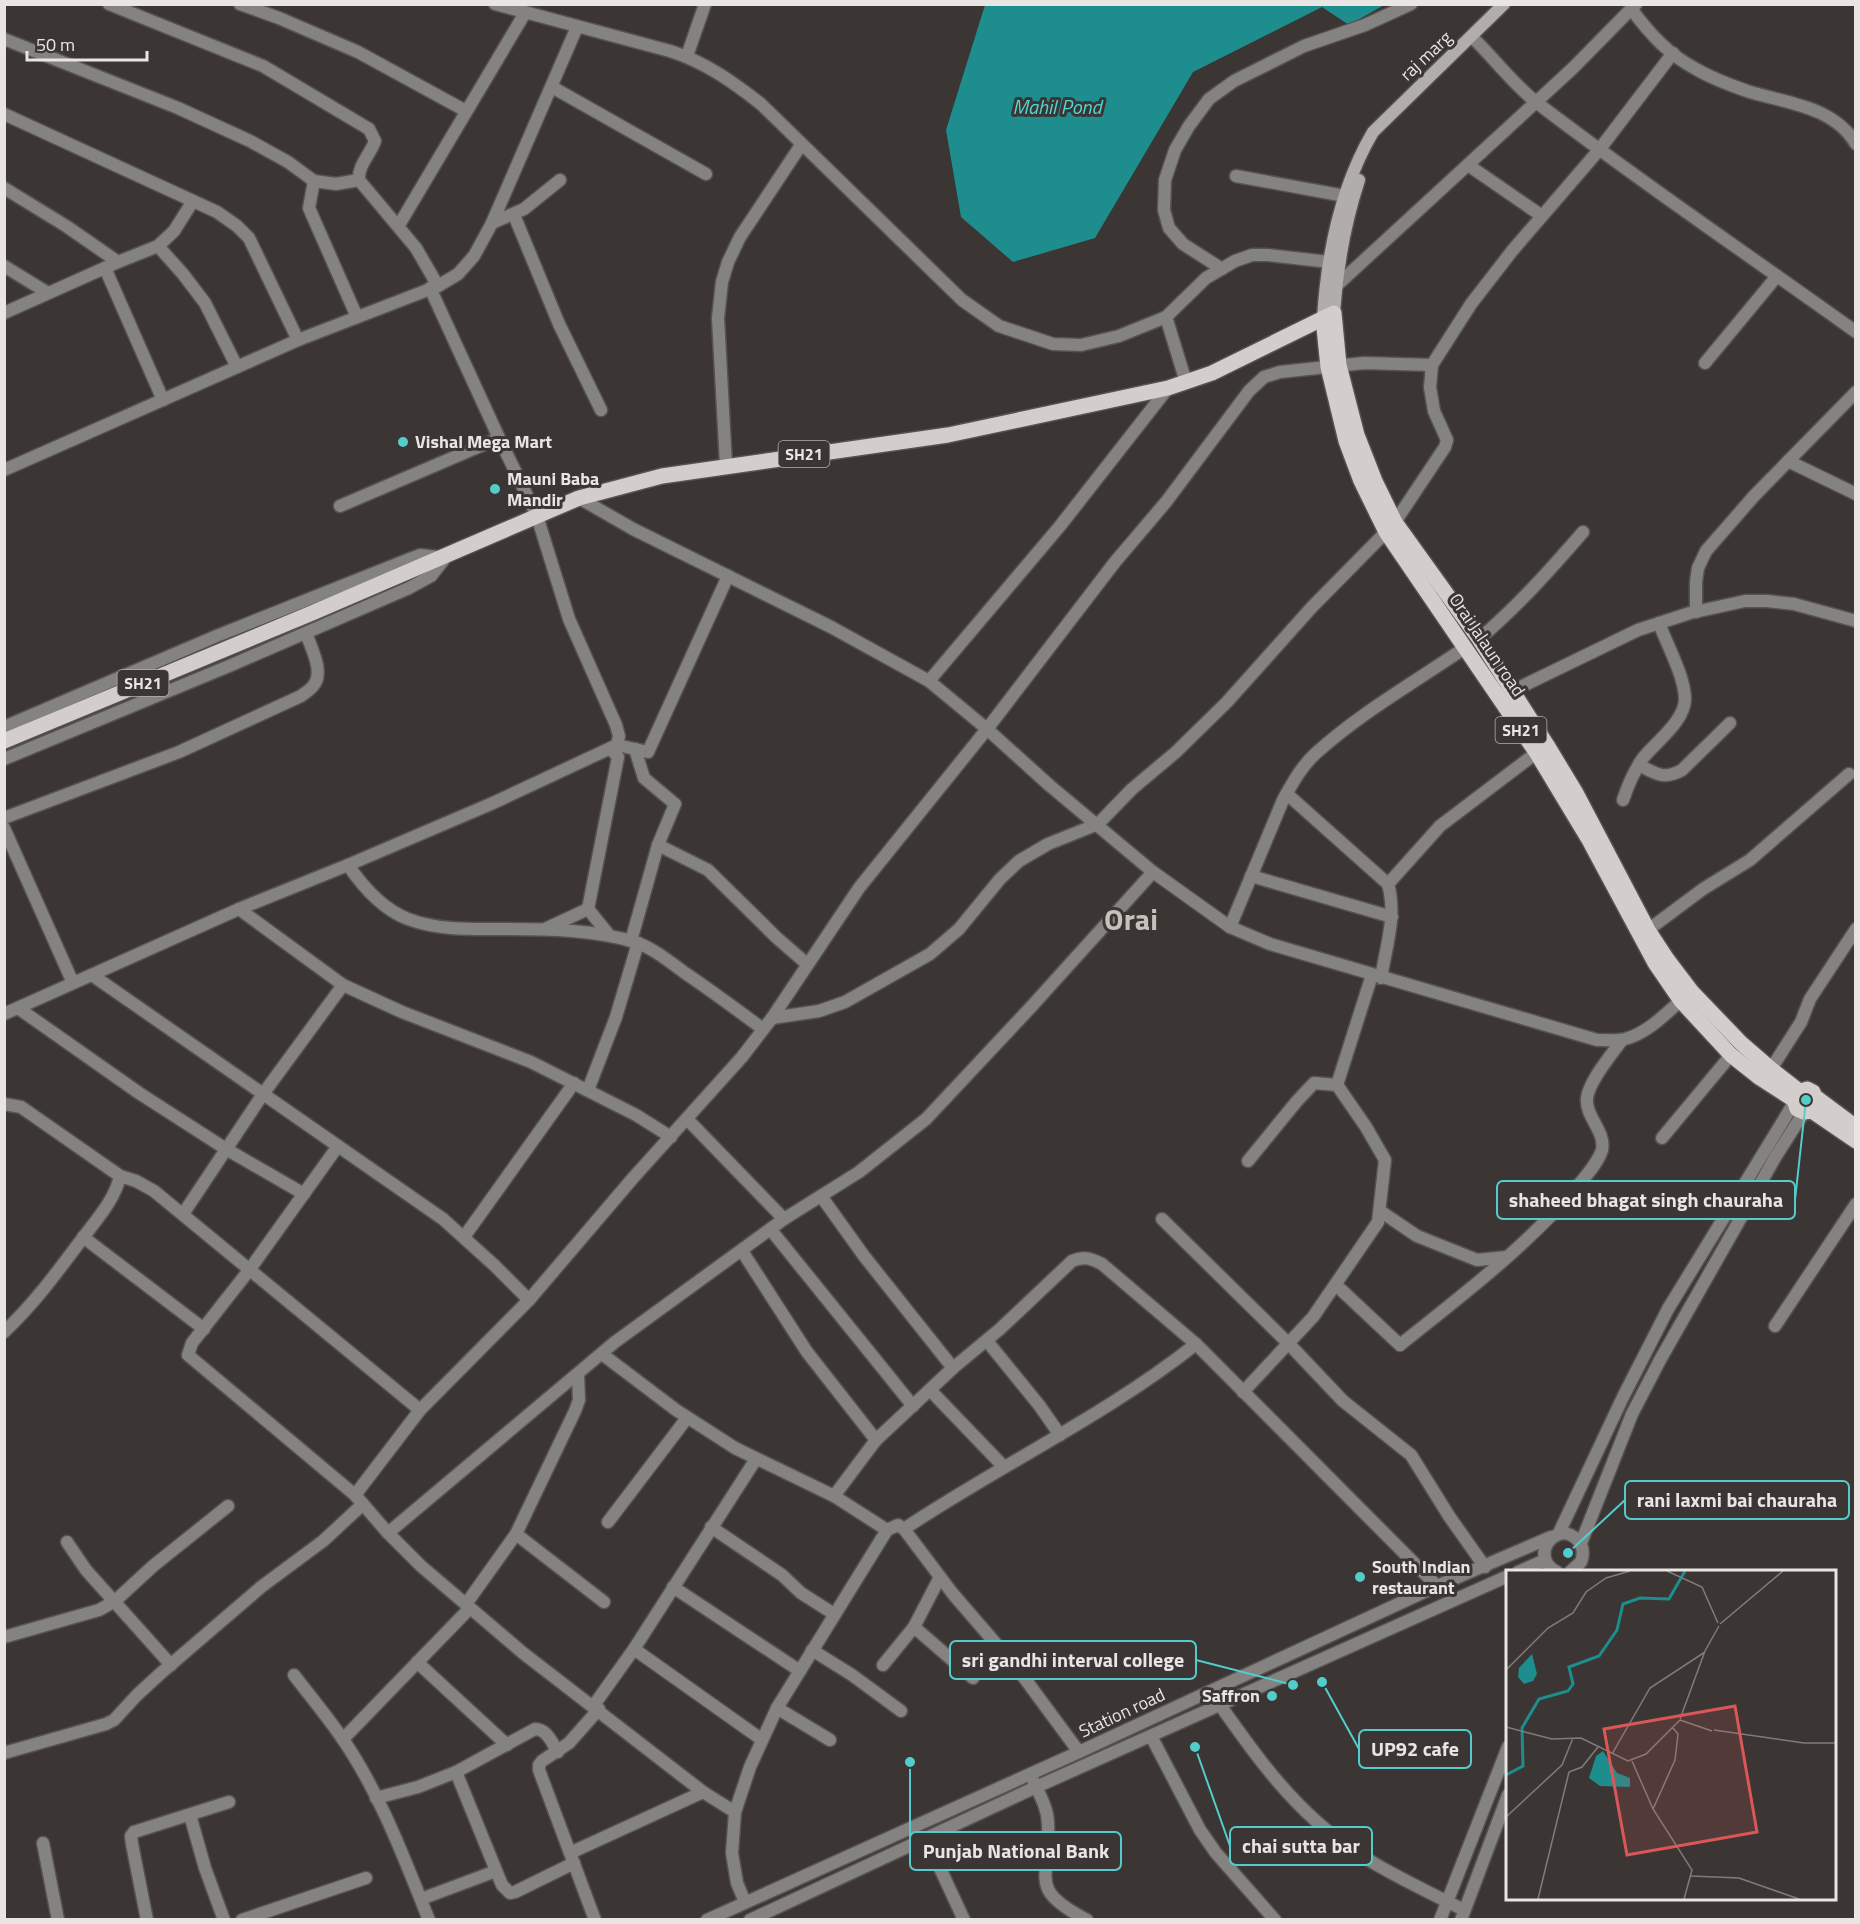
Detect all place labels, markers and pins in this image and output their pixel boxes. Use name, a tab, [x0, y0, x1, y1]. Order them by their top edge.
place label: Vishal Mega Mart	[415, 428, 553, 455]
marker: Vishal Mega Mart	[396, 435, 410, 449]
place label: Mauni Baba Mandir	[507, 465, 599, 513]
marker: Mauni Baba Mandir	[488, 482, 502, 496]
callout: shaheed bhagat singh chauraha	[1497, 1181, 1795, 1219]
callout: rani laxmi bai chauraha	[1625, 1481, 1849, 1519]
place label: South Indian restaurant	[1372, 1553, 1471, 1601]
marker: South Indian restaurant	[1353, 1570, 1367, 1584]
callout: sri gandhi interval college	[950, 1641, 1196, 1679]
place label: Saffron	[1202, 1682, 1260, 1709]
marker: Saffron	[1265, 1689, 1279, 1703]
callout: UP92 cafe	[1359, 1730, 1471, 1768]
callout: chai sutta bar	[1230, 1827, 1372, 1865]
callout: Punjab National Bank	[910, 1832, 1121, 1870]

